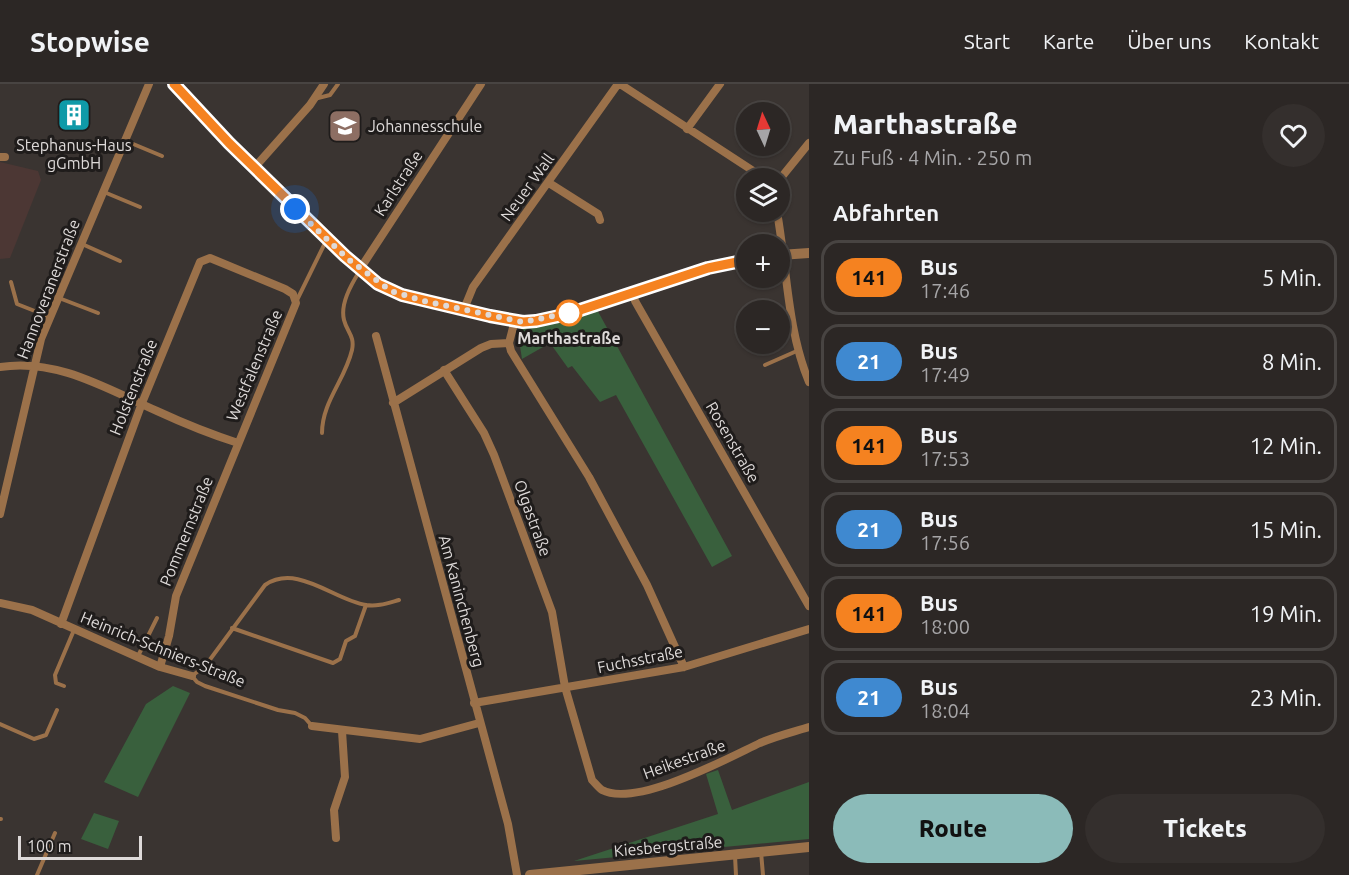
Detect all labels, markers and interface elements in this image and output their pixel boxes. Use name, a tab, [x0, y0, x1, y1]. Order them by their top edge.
text: Stopwise	[30, 26, 150, 57]
text: Start	[964, 29, 1010, 53]
text: Karte	[1043, 29, 1094, 53]
text: Über uns	[1127, 29, 1211, 53]
text: Kontakt	[1244, 29, 1319, 53]
building icon: Stephanus-Haus gGmbH	[56, 97, 92, 133]
north arrow	[736, 102, 790, 156]
map controls	[736, 102, 790, 354]
button: heart	[1262, 104, 1325, 167]
school or university icon: Johannesschule	[327, 108, 363, 144]
text: Marthastraße	[833, 108, 1018, 139]
place label: Johannesschule	[368, 117, 482, 135]
place label: Stephanus-Haus gGmbH	[16, 136, 132, 172]
text: Zu Fuß · 4 Min. · 250 m	[833, 146, 1032, 169]
street label: Karlstraße	[370, 147, 426, 219]
street label: Neuer Wall	[496, 150, 558, 224]
button: layers	[736, 168, 790, 222]
your location	[280, 194, 310, 224]
text: Abfahrten	[833, 200, 939, 225]
street label: Hannoveranerstraße	[13, 217, 83, 361]
button: +	[736, 234, 790, 288]
text: Bus	[920, 254, 958, 279]
text: 141	[851, 265, 887, 289]
text: 5 Min.	[1262, 265, 1322, 290]
text: 17:46	[920, 279, 970, 302]
marker: Marthastraße	[556, 300, 582, 326]
button: −	[736, 300, 790, 354]
street label: Westfalenstraße	[222, 307, 286, 423]
place label: Marthastraße	[517, 329, 621, 347]
street label: Holstenstraße	[106, 336, 160, 438]
text: Bus	[920, 338, 958, 363]
text: 21	[857, 349, 881, 373]
text: 8 Min.	[1262, 349, 1322, 374]
text: 17:49	[920, 363, 970, 386]
street label: Rosenstraße	[703, 398, 763, 486]
text: Bus	[920, 422, 958, 447]
text: 141	[851, 433, 887, 457]
text: 12 Min.	[1250, 433, 1322, 458]
text: 17:53	[920, 447, 970, 470]
street label: Pommernstraße	[156, 474, 216, 588]
street label: Olgastraße	[511, 477, 555, 559]
text: Bus	[920, 506, 958, 531]
text: 21	[857, 517, 881, 541]
text: 15 Min.	[1250, 517, 1322, 542]
text: 17:56	[920, 531, 970, 554]
street label: Am Kaninchenberg	[436, 533, 488, 669]
text: Bus	[920, 590, 958, 615]
text: 141	[851, 601, 887, 625]
text: 19 Min.	[1250, 601, 1322, 626]
street label: Heinrich-Schniers-Straße	[78, 608, 248, 690]
text: 18:00	[920, 615, 970, 638]
street label: Fuchsstraße	[596, 642, 684, 676]
text: Bus	[920, 674, 958, 699]
text: 21	[857, 685, 881, 709]
text: 23 Min.	[1250, 685, 1322, 710]
text: 18:04	[920, 699, 970, 722]
street label: Heikestraße	[640, 736, 728, 782]
button: Route	[833, 794, 1073, 863]
button: Tickets	[1085, 794, 1325, 863]
street label: Kiesbergstraße	[613, 832, 723, 860]
scale bar	[18, 833, 142, 860]
text: 100 m	[27, 837, 72, 855]

